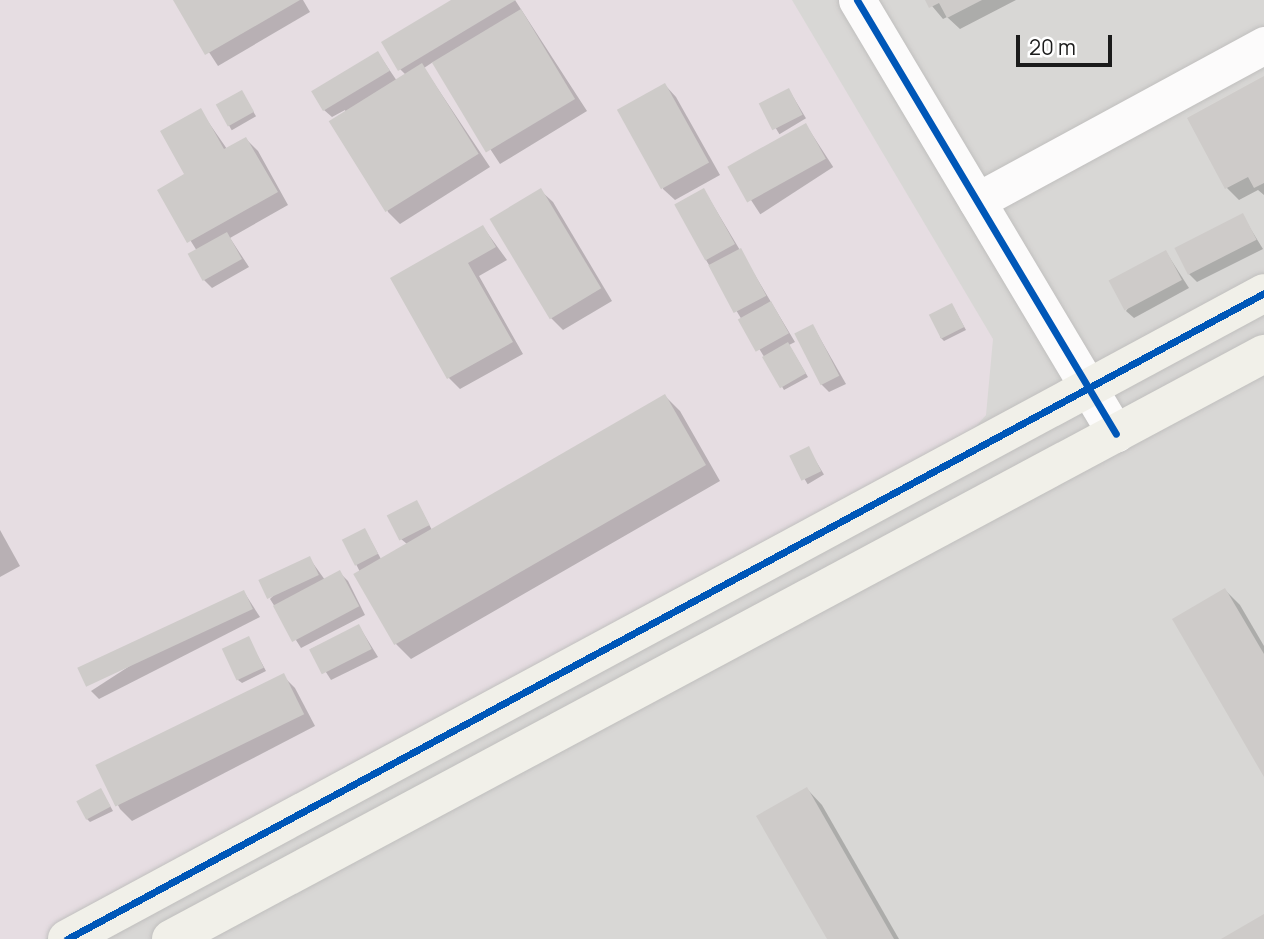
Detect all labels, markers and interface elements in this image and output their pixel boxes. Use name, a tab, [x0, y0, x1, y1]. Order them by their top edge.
scale bar	[1019, 21, 1115, 65]
text: 20 m	[1029, 33, 1076, 61]

